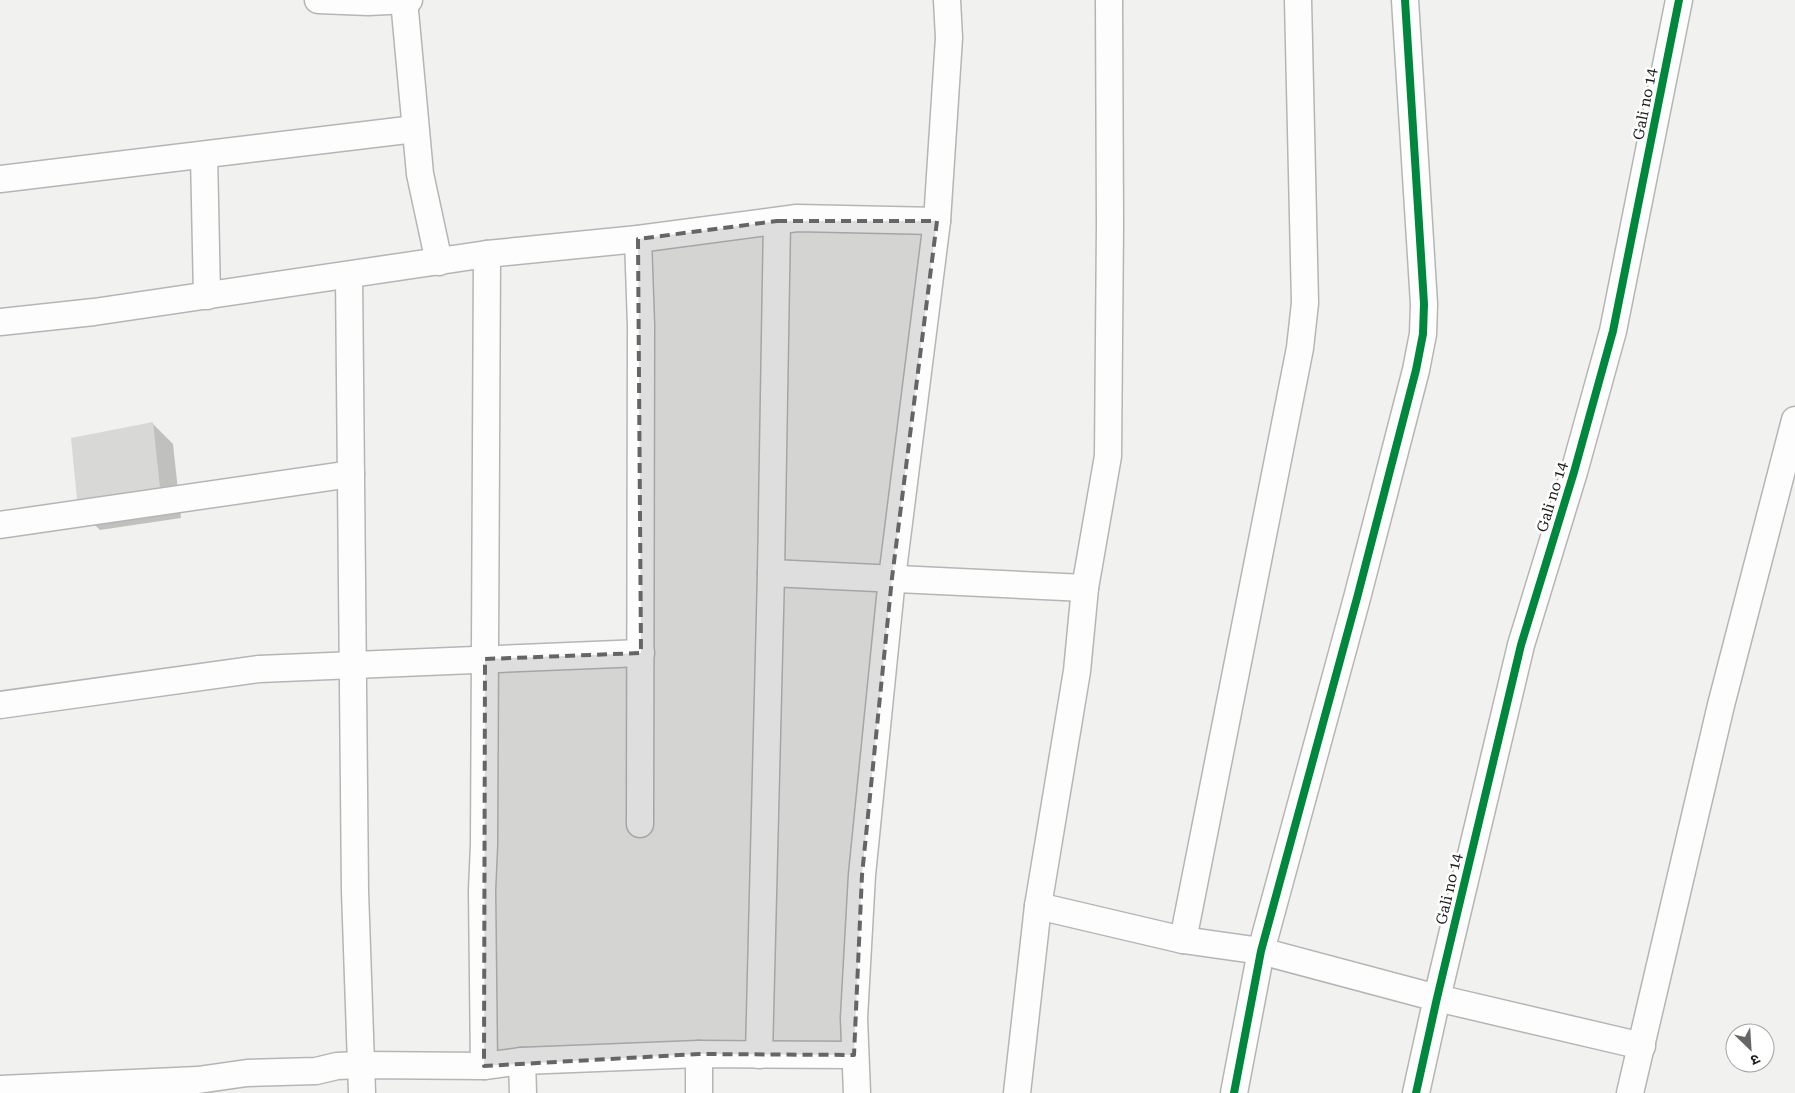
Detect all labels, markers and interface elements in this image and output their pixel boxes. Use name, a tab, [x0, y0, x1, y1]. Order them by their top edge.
street label: Gali no 14	[1629, 66, 1661, 141]
street label: Gali no 14	[1533, 459, 1571, 534]
street label: Gali no 14	[1432, 851, 1466, 926]
north arrow	[1725, 1023, 1775, 1073]
text: उ	[1748, 1051, 1763, 1069]

